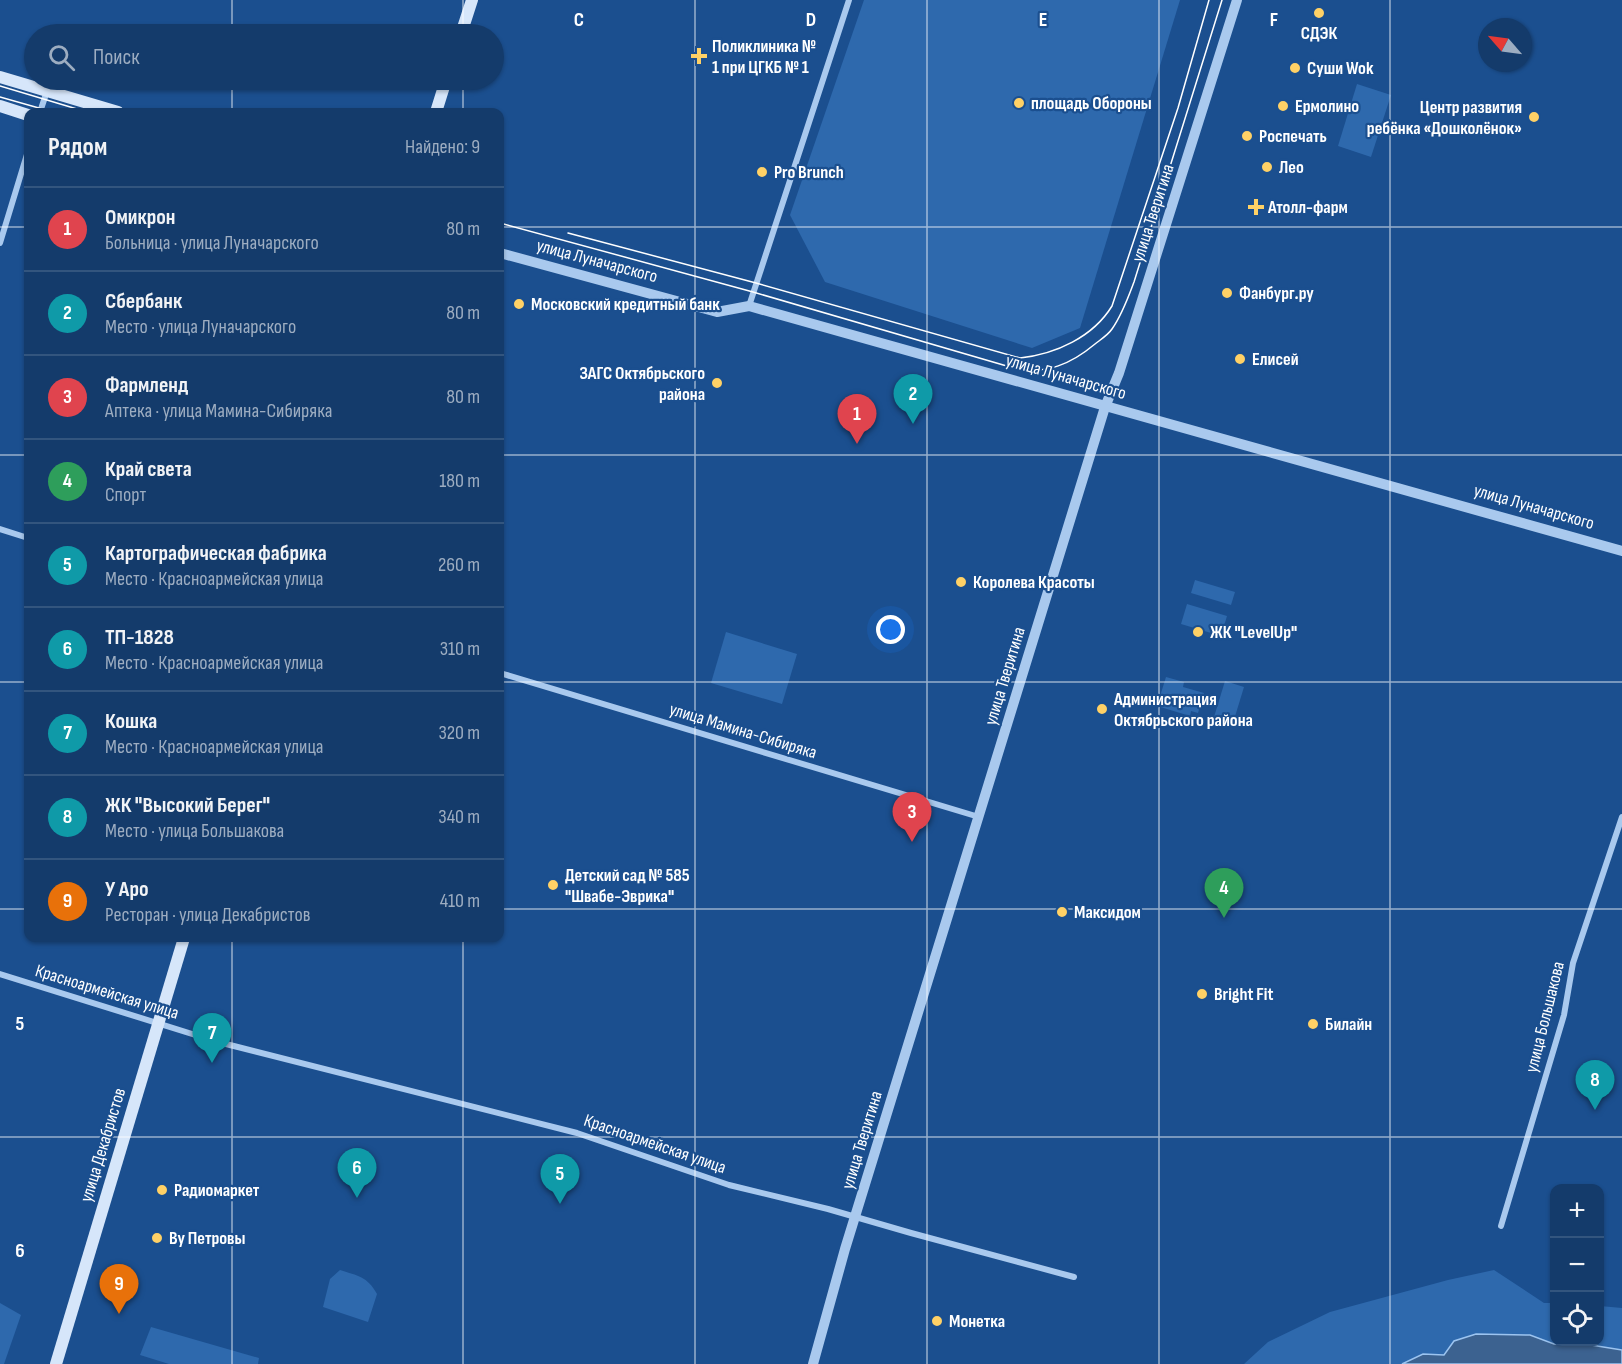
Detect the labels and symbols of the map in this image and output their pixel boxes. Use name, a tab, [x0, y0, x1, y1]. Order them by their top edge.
marker: СДЭК	[1312, 6, 1326, 20]
text: C	[574, 8, 584, 32]
text: D	[806, 8, 816, 32]
text: E	[1039, 8, 1047, 32]
text: F	[1270, 8, 1278, 32]
north arrow	[1478, 18, 1532, 72]
place label: СДЭК	[1301, 23, 1337, 44]
place label: Поликлиника № 1 при ЦГКБ № 1	[712, 36, 816, 78]
marker: Поликлиника № 1 при ЦГКБ № 1	[690, 47, 708, 65]
place label: Суши Wok	[1307, 58, 1374, 79]
marker: Суши Wok	[1288, 61, 1302, 75]
place label: площадь Обороны	[1031, 93, 1152, 114]
marker: площадь Обороны	[1012, 96, 1026, 110]
place label: Ермолино	[1295, 96, 1359, 117]
place label: Центр развития ребёнка «Дошколёнок»	[1367, 97, 1522, 139]
marker: Ермолино	[1276, 99, 1290, 113]
marker: Центр развития ребёнка «Дошколёнок»	[1527, 110, 1541, 124]
place label: Роспечать	[1259, 126, 1327, 147]
marker: Роспечать	[1240, 129, 1254, 143]
place label: Лео	[1279, 157, 1304, 178]
marker: Лео	[1260, 160, 1274, 174]
street label: улица Тверитина	[1127, 161, 1179, 265]
place label: Pro Brunch	[774, 162, 844, 183]
marker: Pro Brunch	[755, 165, 769, 179]
place label: Атолл-фарм	[1267, 197, 1348, 218]
marker: Атолл-фарм	[1249, 200, 1263, 214]
street label: улица Луначарского	[534, 235, 660, 287]
place label: Фанбург.ру	[1239, 283, 1314, 304]
marker: Фанбург.ру	[1220, 286, 1234, 300]
place label: Московский кредитный банк	[531, 294, 720, 315]
marker: Московский кредитный банк	[512, 297, 526, 311]
place label: Елисей	[1252, 349, 1299, 370]
street label: улица Луначарского	[1003, 350, 1129, 404]
marker: Елисей	[1233, 352, 1247, 366]
place label: ЗАГС Октябрьского района	[579, 363, 705, 405]
pin: 2	[894, 374, 932, 424]
marker: ЗАГС Октябрьского района	[710, 376, 724, 390]
pin: 1	[838, 394, 876, 444]
street label: улица Луначарского	[1471, 480, 1597, 534]
place label: Королева Красоты	[973, 572, 1095, 593]
marker: Королева Красоты	[954, 575, 968, 589]
your location	[876, 615, 905, 644]
place label: ЖК "LevelUp"	[1210, 622, 1297, 643]
street label: улица Тверитина	[980, 624, 1030, 728]
marker: ЖК "LevelUp"	[1191, 625, 1205, 639]
place label: Администрация Октябрьского района	[1113, 689, 1253, 731]
street label: улица Мамина-Сибиряка	[667, 699, 819, 763]
marker: Администрация Октябрьского района	[1095, 702, 1109, 716]
pin: 3	[892, 792, 932, 842]
place label: Детский сад № 585 "Швабе-Эврика"	[565, 865, 690, 907]
pin: 4	[1204, 868, 1244, 918]
marker: Детский сад № 585 "Швабе-Эврика"	[546, 878, 560, 892]
place label: Максидом	[1074, 902, 1141, 923]
marker: Максидом	[1055, 905, 1069, 919]
street label: улица Большакова	[1521, 959, 1569, 1075]
street label: Красноармейская улица	[33, 960, 181, 1024]
place label: Bright Fit	[1214, 984, 1273, 1005]
marker: Bright Fit	[1195, 987, 1209, 1001]
text: 5	[16, 1012, 25, 1036]
pin: 7	[192, 1014, 232, 1063]
place label: Билайн	[1325, 1014, 1372, 1035]
marker: Билайн	[1306, 1017, 1320, 1031]
pin: 8	[1576, 1060, 1614, 1110]
street label: улица Декабристов	[76, 1085, 130, 1205]
street label: улица Тверитина	[837, 1088, 887, 1192]
street label: Красноармейская улица	[581, 1110, 729, 1178]
pin: 6	[338, 1148, 376, 1198]
pin: 5	[540, 1154, 580, 1204]
place label: Радиомаркет	[174, 1180, 260, 1201]
marker: Радиомаркет	[155, 1183, 169, 1197]
place label: By Петровы	[169, 1228, 245, 1249]
marker: By Петровы	[150, 1231, 164, 1245]
text: 6	[15, 1239, 25, 1263]
pin: 9	[100, 1264, 138, 1314]
place label: Монетка	[949, 1311, 1005, 1332]
marker: Монетка	[930, 1314, 944, 1328]

